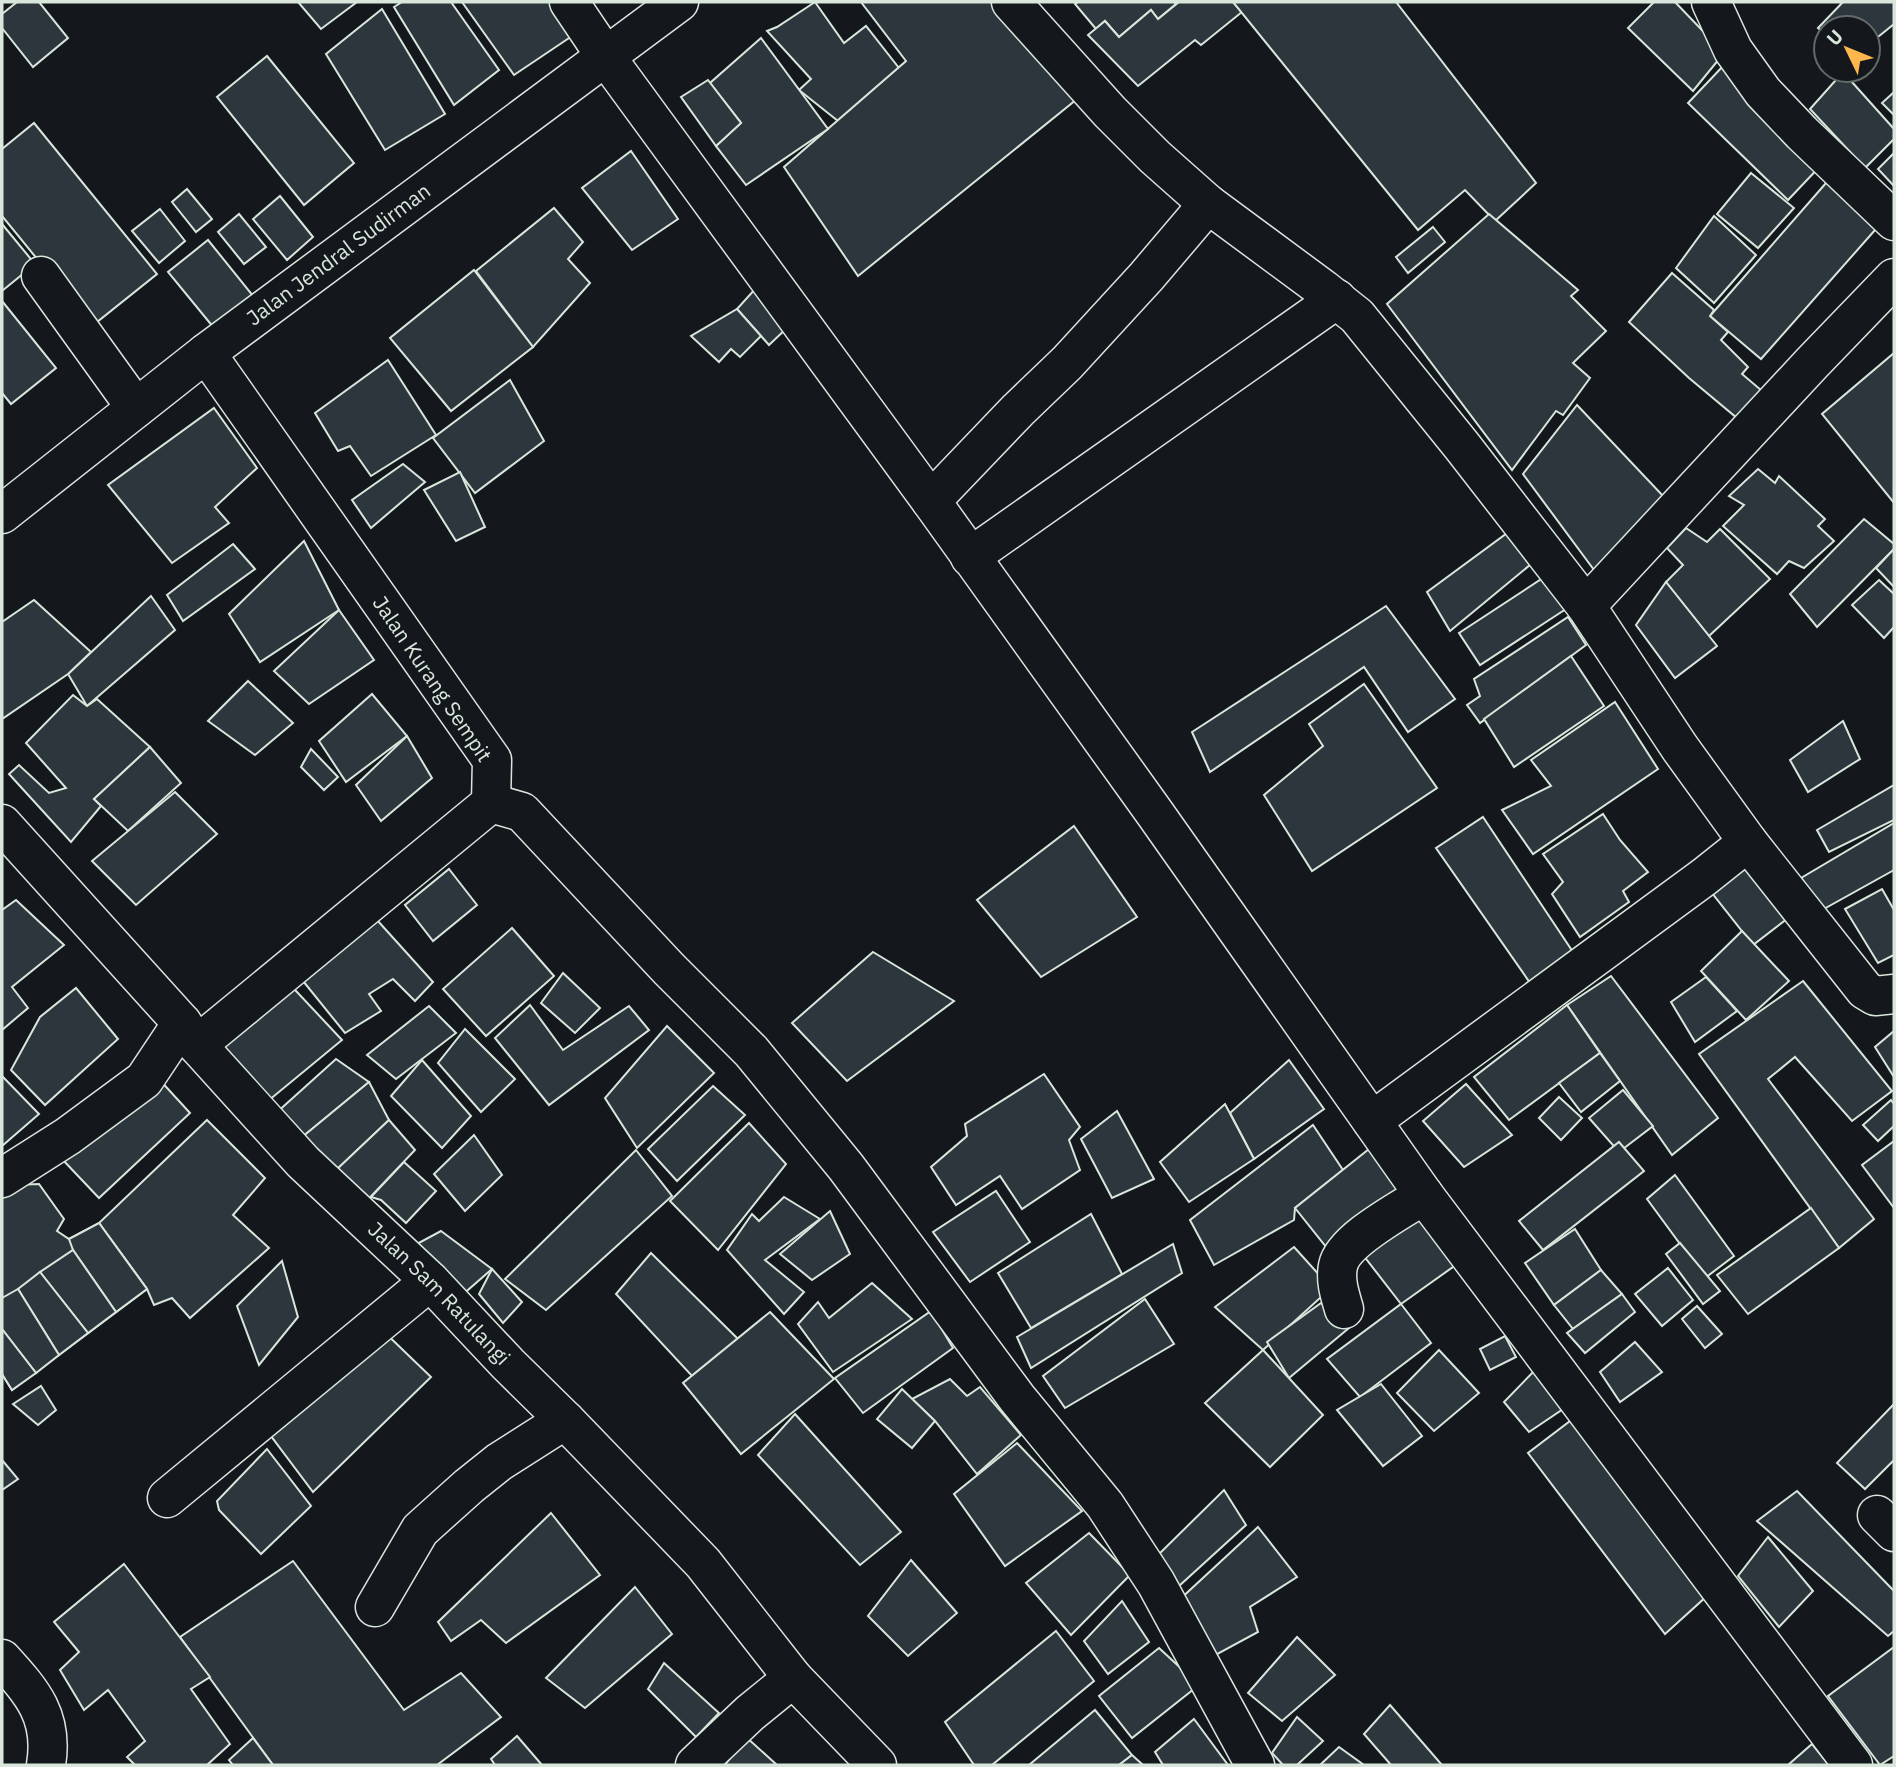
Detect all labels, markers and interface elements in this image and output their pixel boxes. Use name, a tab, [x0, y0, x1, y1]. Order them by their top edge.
north arrow	[1812, 14, 1882, 84]
text: U	[1821, 24, 1848, 50]
street label: Jalan Jendral Sudirman	[240, 176, 436, 331]
street label: Jalan Kurang Sempit	[367, 590, 499, 767]
street label: Jalan Sam Ratulangi	[362, 1215, 517, 1371]

